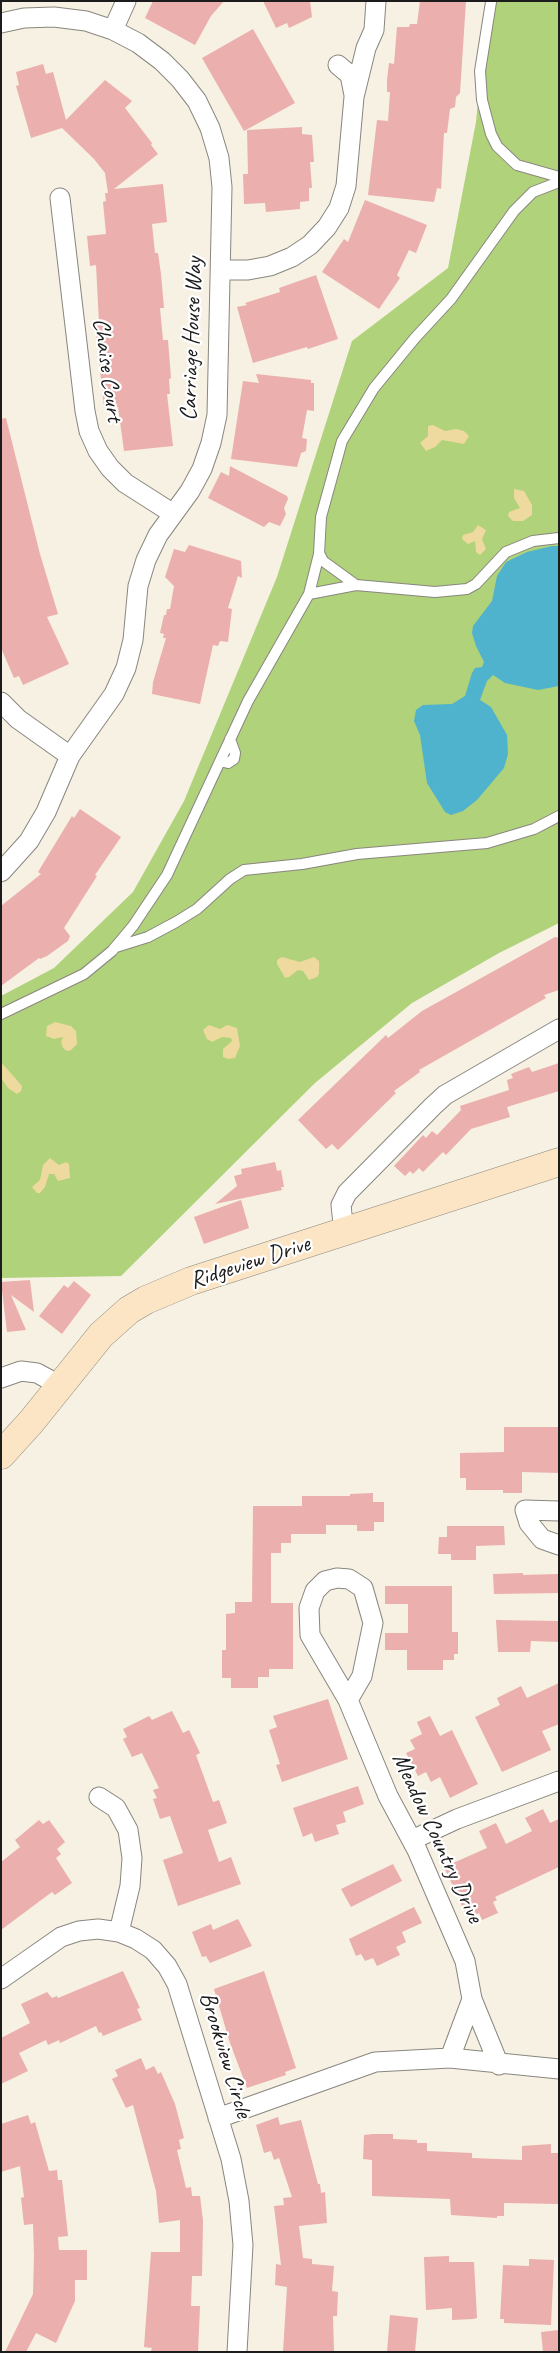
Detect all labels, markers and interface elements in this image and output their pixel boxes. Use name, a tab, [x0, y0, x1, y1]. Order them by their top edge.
street label: Carriage House Way	[175, 257, 209, 421]
street label: Chaise Court	[85, 316, 129, 424]
street label: Ridgeview Drive	[186, 1230, 314, 1296]
street label: Meadow Country Drive	[385, 1749, 489, 1927]
street label: Brookview Circle	[192, 1989, 258, 2121]

